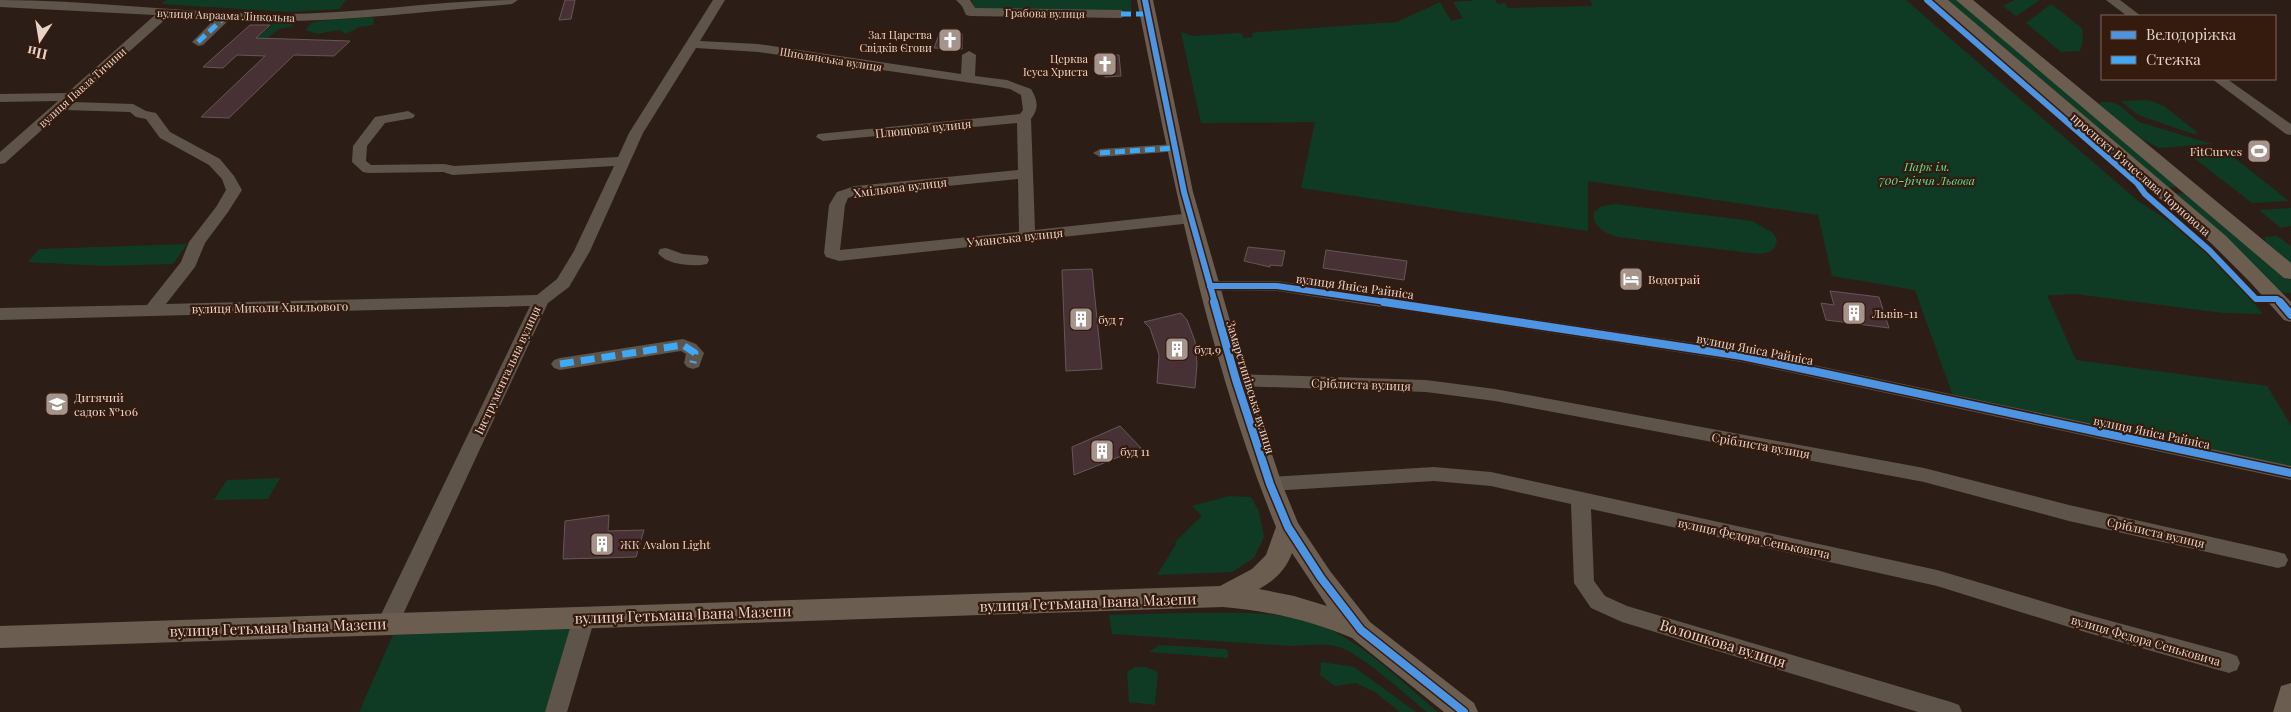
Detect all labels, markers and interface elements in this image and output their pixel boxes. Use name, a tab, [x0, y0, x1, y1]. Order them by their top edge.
street label: вулиця Авраама Лінкольна	[157, 5, 296, 25]
street label: Грабова вулиця	[1005, 5, 1085, 21]
north arrow	[15, 15, 65, 65]
legend	[2101, 15, 2276, 80]
text: Велодоріжка	[2146, 24, 2237, 44]
place label: Зал Царства Свідків Єгови	[860, 27, 933, 55]
church icon: Зал Царства Свідків Єгови	[937, 27, 963, 53]
text: Пн	[25, 42, 49, 65]
street label: Шполянська вулиця	[779, 43, 883, 75]
street label: вулиця Павла Тичини	[35, 44, 129, 130]
text: Стежка	[2146, 49, 2201, 69]
place label: Церква Ісуса Христа	[1023, 51, 1089, 79]
church icon: Церква Ісуса Христа	[1092, 51, 1118, 77]
street label: проспект Вʼячеслава Чорновола	[2068, 109, 2214, 239]
street label: Плющова вулиця	[874, 115, 972, 141]
sports icon: FitCurves	[2246, 138, 2272, 164]
place label: FitCurves	[2190, 143, 2242, 159]
park label: Парк ім. 700-річчя Львова	[1879, 158, 1975, 188]
street label: Хмільова вулиця	[852, 173, 948, 201]
street label: Уманська вулиця	[965, 224, 1064, 250]
hotel icon: Водограй	[1618, 266, 1644, 292]
street label: вулиця Яніса Райніса	[1295, 270, 1415, 302]
place label: Водограй	[1648, 271, 1701, 287]
street label: вулиця Миколи Хвильового	[192, 298, 349, 316]
building icon: Львів-11	[1841, 300, 1867, 326]
street label: Інструментальна вулиця	[470, 303, 544, 437]
place label: Львів-11	[1871, 305, 1919, 321]
building icon: буд 7	[1068, 306, 1094, 332]
place label: буд 7	[1098, 311, 1124, 327]
street label: Замарстинівська вулиця	[1223, 318, 1279, 456]
street label: вулиця Яніса Райніса	[1695, 330, 1815, 368]
building icon: буд.9	[1164, 336, 1190, 362]
place label: буд.9	[1194, 341, 1221, 357]
street label: Сріблиста вулиця	[1311, 374, 1412, 394]
place label: Дитячий садок №106	[74, 389, 138, 419]
school or university icon: Дитячий садок №106	[44, 391, 70, 417]
street label: вулиця Яніса Райніса	[2092, 412, 2212, 452]
street label: Сріблиста вулиця	[1711, 428, 1812, 462]
building icon: буд 11	[1089, 438, 1115, 464]
place label: буд 11	[1120, 443, 1150, 459]
street label: Сріблиста вулиця	[2106, 513, 2207, 551]
street label: вулиця Федора Сеньковича	[1677, 514, 1831, 562]
building icon: ЖК Avalon Light	[589, 531, 615, 557]
place label: ЖК Avalon Light	[620, 536, 711, 552]
street label: вулиця Гетьмана Івана Мазепи	[979, 588, 1197, 616]
street label: вулиця Гетьмана Івана Мазепи	[574, 600, 792, 628]
street label: вулиця Федора Сеньковича	[2069, 611, 2223, 669]
street label: вулиця Гетьмана Івана Мазепи	[169, 613, 387, 641]
street label: Волошкова вулиця	[1657, 614, 1789, 672]

